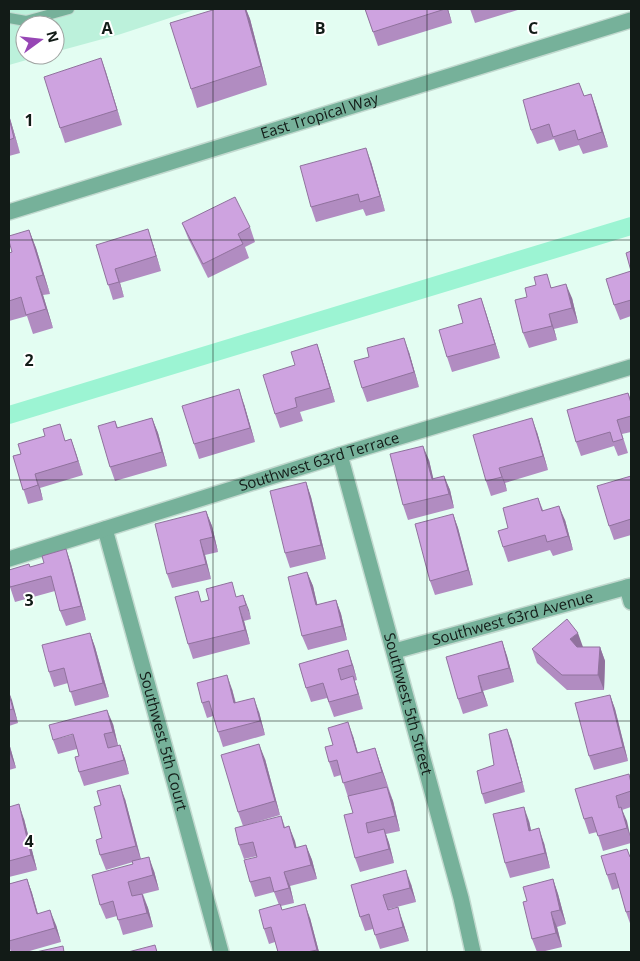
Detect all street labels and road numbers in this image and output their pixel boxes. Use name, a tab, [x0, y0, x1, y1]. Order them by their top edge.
street label: East Tropical Way	[258, 87, 381, 143]
street label: Southwest 63rd Terrace	[236, 427, 401, 495]
street label: Southwest 63rd Avenue	[430, 586, 595, 649]
street label: Southwest 5th Street	[380, 630, 438, 777]
street label: Southwest 5th Court	[135, 669, 193, 813]

